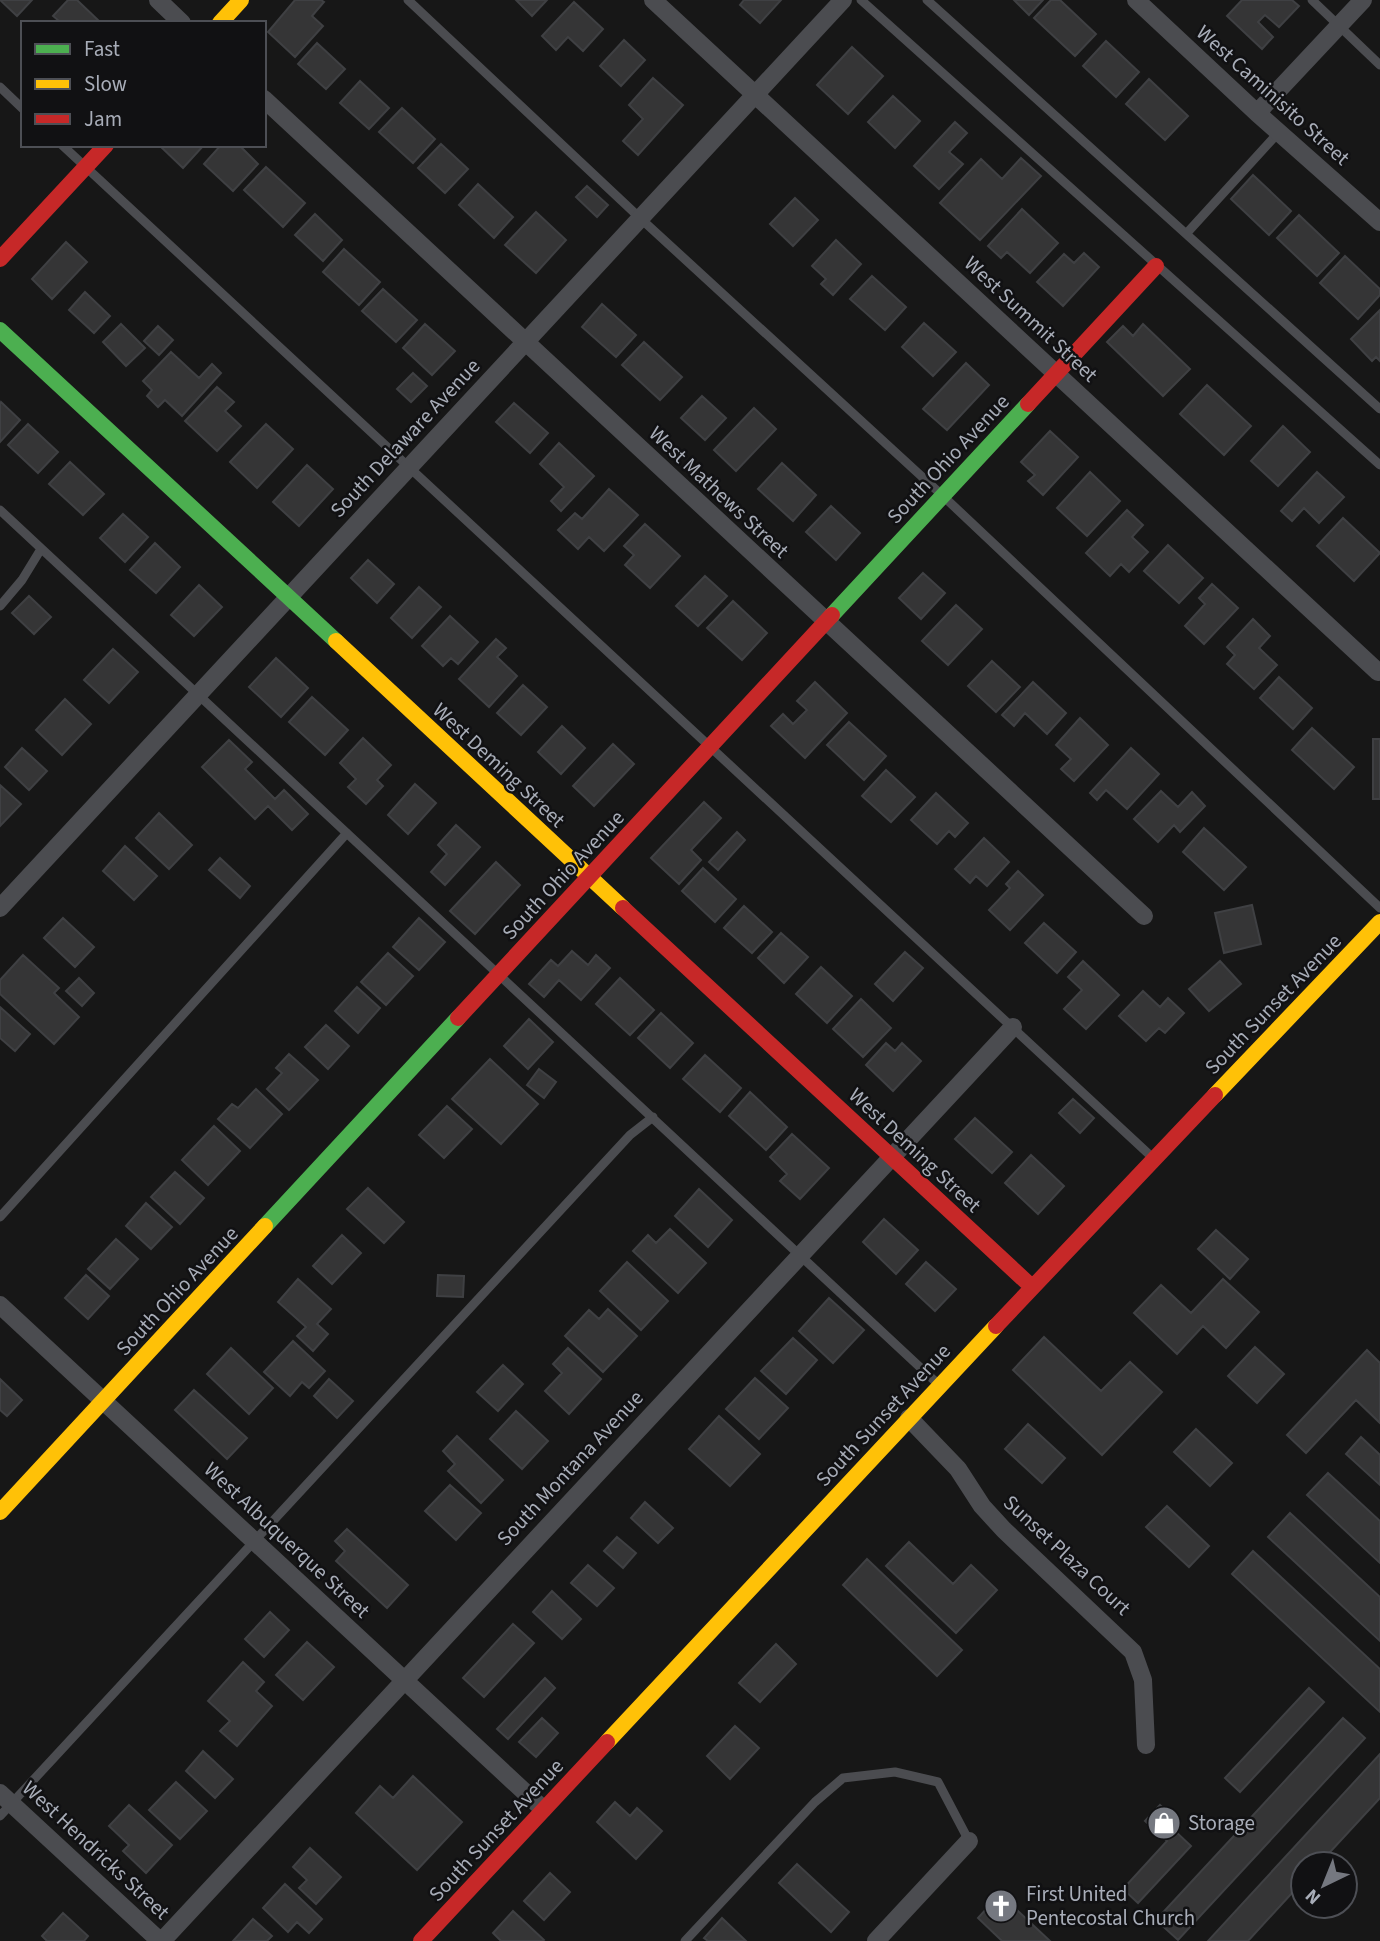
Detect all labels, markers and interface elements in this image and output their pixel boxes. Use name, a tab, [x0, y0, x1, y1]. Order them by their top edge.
street label: West Caminisito Street	[1190, 18, 1356, 172]
legend	[21, 21, 266, 147]
text: Fast	[84, 34, 120, 64]
text: Slow	[84, 69, 127, 99]
text: Jam	[84, 104, 122, 134]
street label: West Summit Street	[957, 249, 1105, 389]
street label: South Delaware Avenue	[323, 352, 487, 524]
street label: South Ohio Avenue	[880, 387, 1016, 531]
street label: West Mathews Street	[642, 419, 796, 565]
street label: West Deming Street	[426, 696, 572, 834]
street label: South Ohio Avenue	[495, 803, 631, 947]
street label: South Sunset Avenue	[1198, 927, 1348, 1081]
street label: West Deming Street	[842, 1081, 988, 1219]
street label: South Ohio Avenue	[109, 1219, 245, 1363]
street label: South Sunset Avenue	[809, 1337, 957, 1493]
street label: South Montana Avenue	[490, 1383, 650, 1553]
street label: West Albuquerque Street	[197, 1455, 377, 1625]
street label: Sunset Plaza Court	[997, 1488, 1137, 1622]
street label: South Sunset Avenue	[422, 1752, 570, 1908]
street label: West Hendricks Street	[16, 1774, 176, 1926]
shop icon: Storage	[1145, 1804, 1183, 1842]
place label: Storage	[1188, 1808, 1255, 1838]
north arrow	[1289, 1850, 1359, 1920]
place label: First United Pentecostal Church	[1026, 1879, 1195, 1933]
text: N	[1300, 1882, 1327, 1911]
church icon: First United Pentecostal Church	[982, 1887, 1020, 1925]

